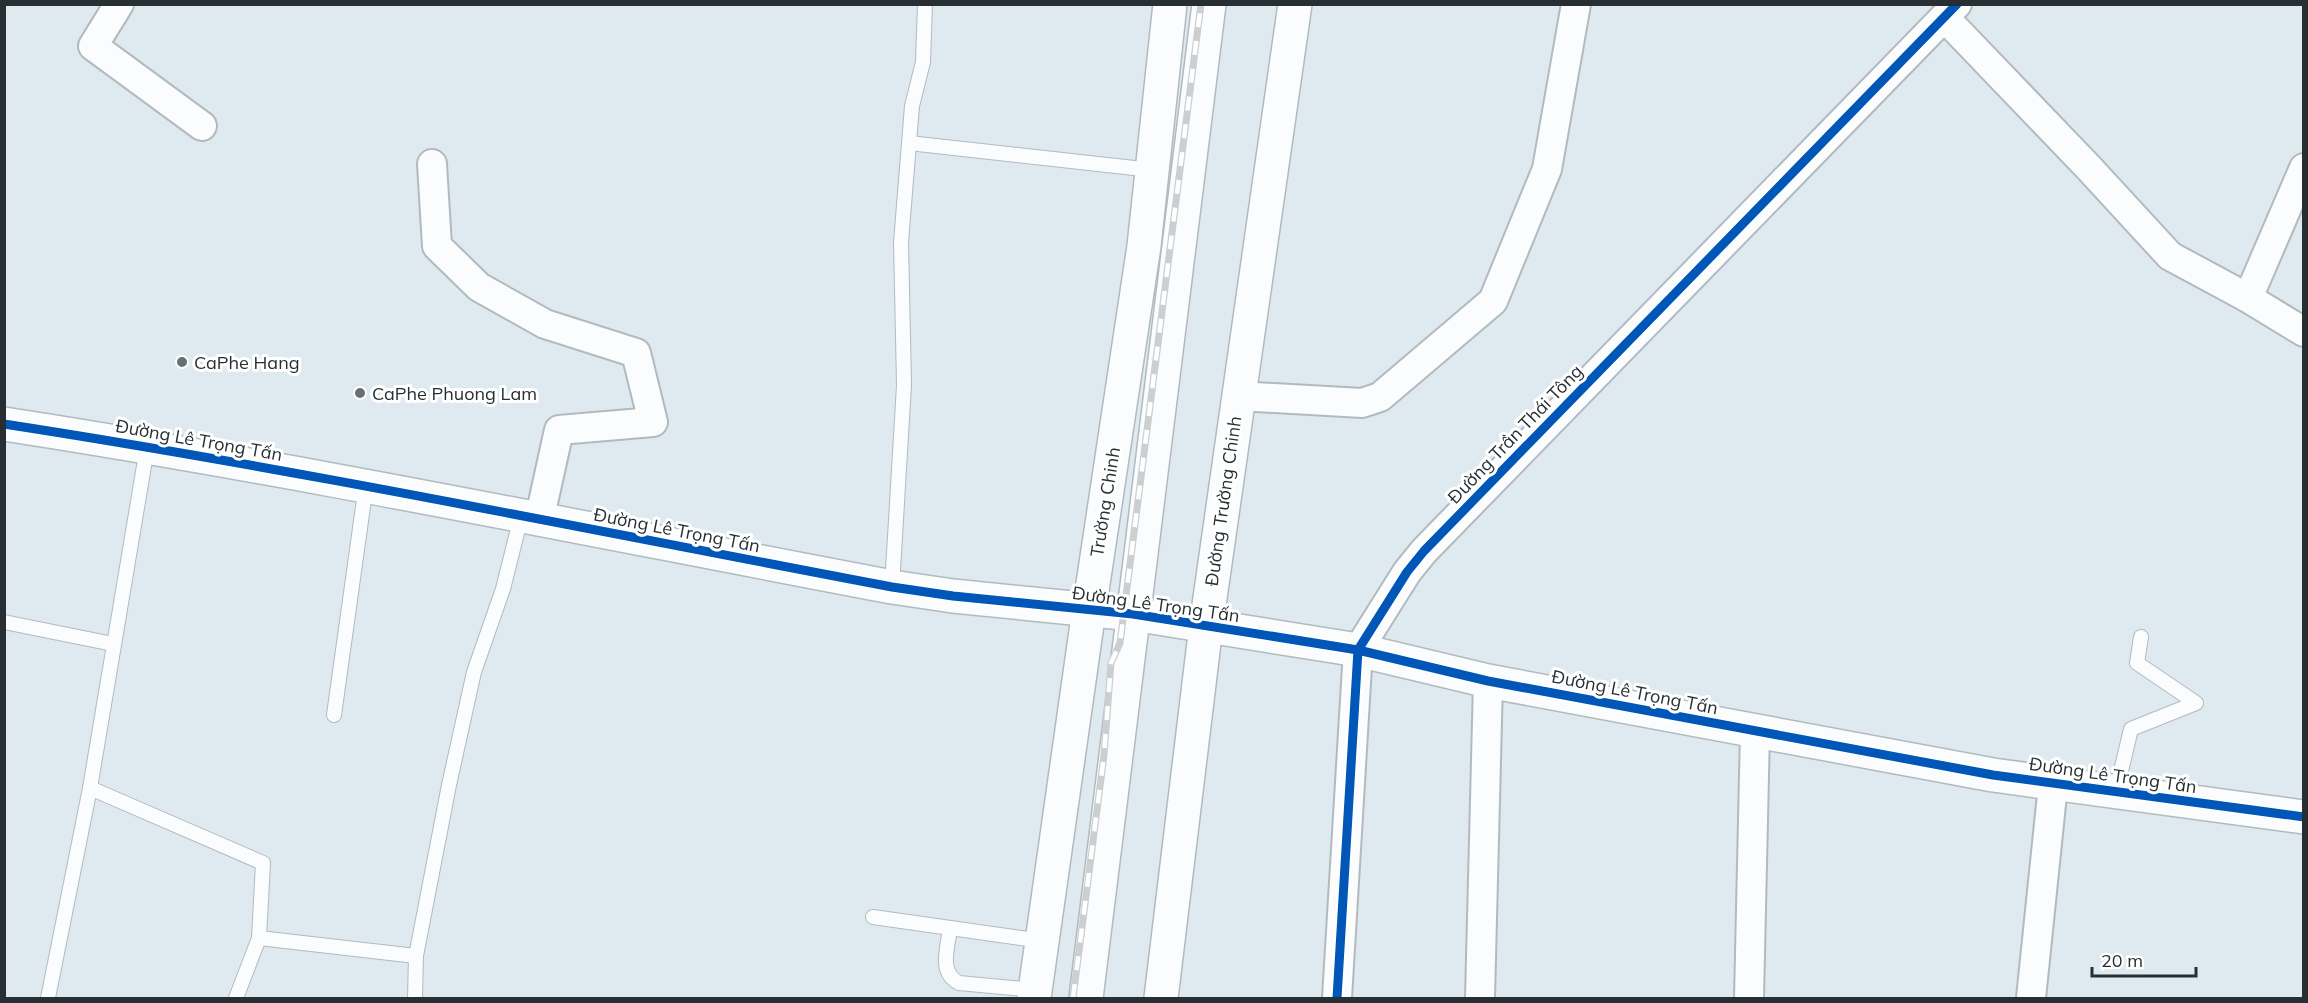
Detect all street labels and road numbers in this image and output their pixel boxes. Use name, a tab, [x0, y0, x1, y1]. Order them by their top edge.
street label: Đường Trần Thái Tông	[1443, 360, 1587, 508]
street label: Đường Lê Trọng Tấn	[114, 414, 284, 466]
street label: Đường Trường Chinh	[1200, 415, 1246, 587]
street label: Trường Chinh	[1085, 445, 1125, 559]
street label: Đường Lê Trọng Tấn	[592, 503, 762, 557]
street label: Đường Lê Trọng Tấn	[1071, 581, 1241, 627]
street label: Đường Lê Trọng Tấn	[1550, 665, 1720, 719]
street label: Đường Lê Trọng Tấn	[2028, 752, 2198, 798]

